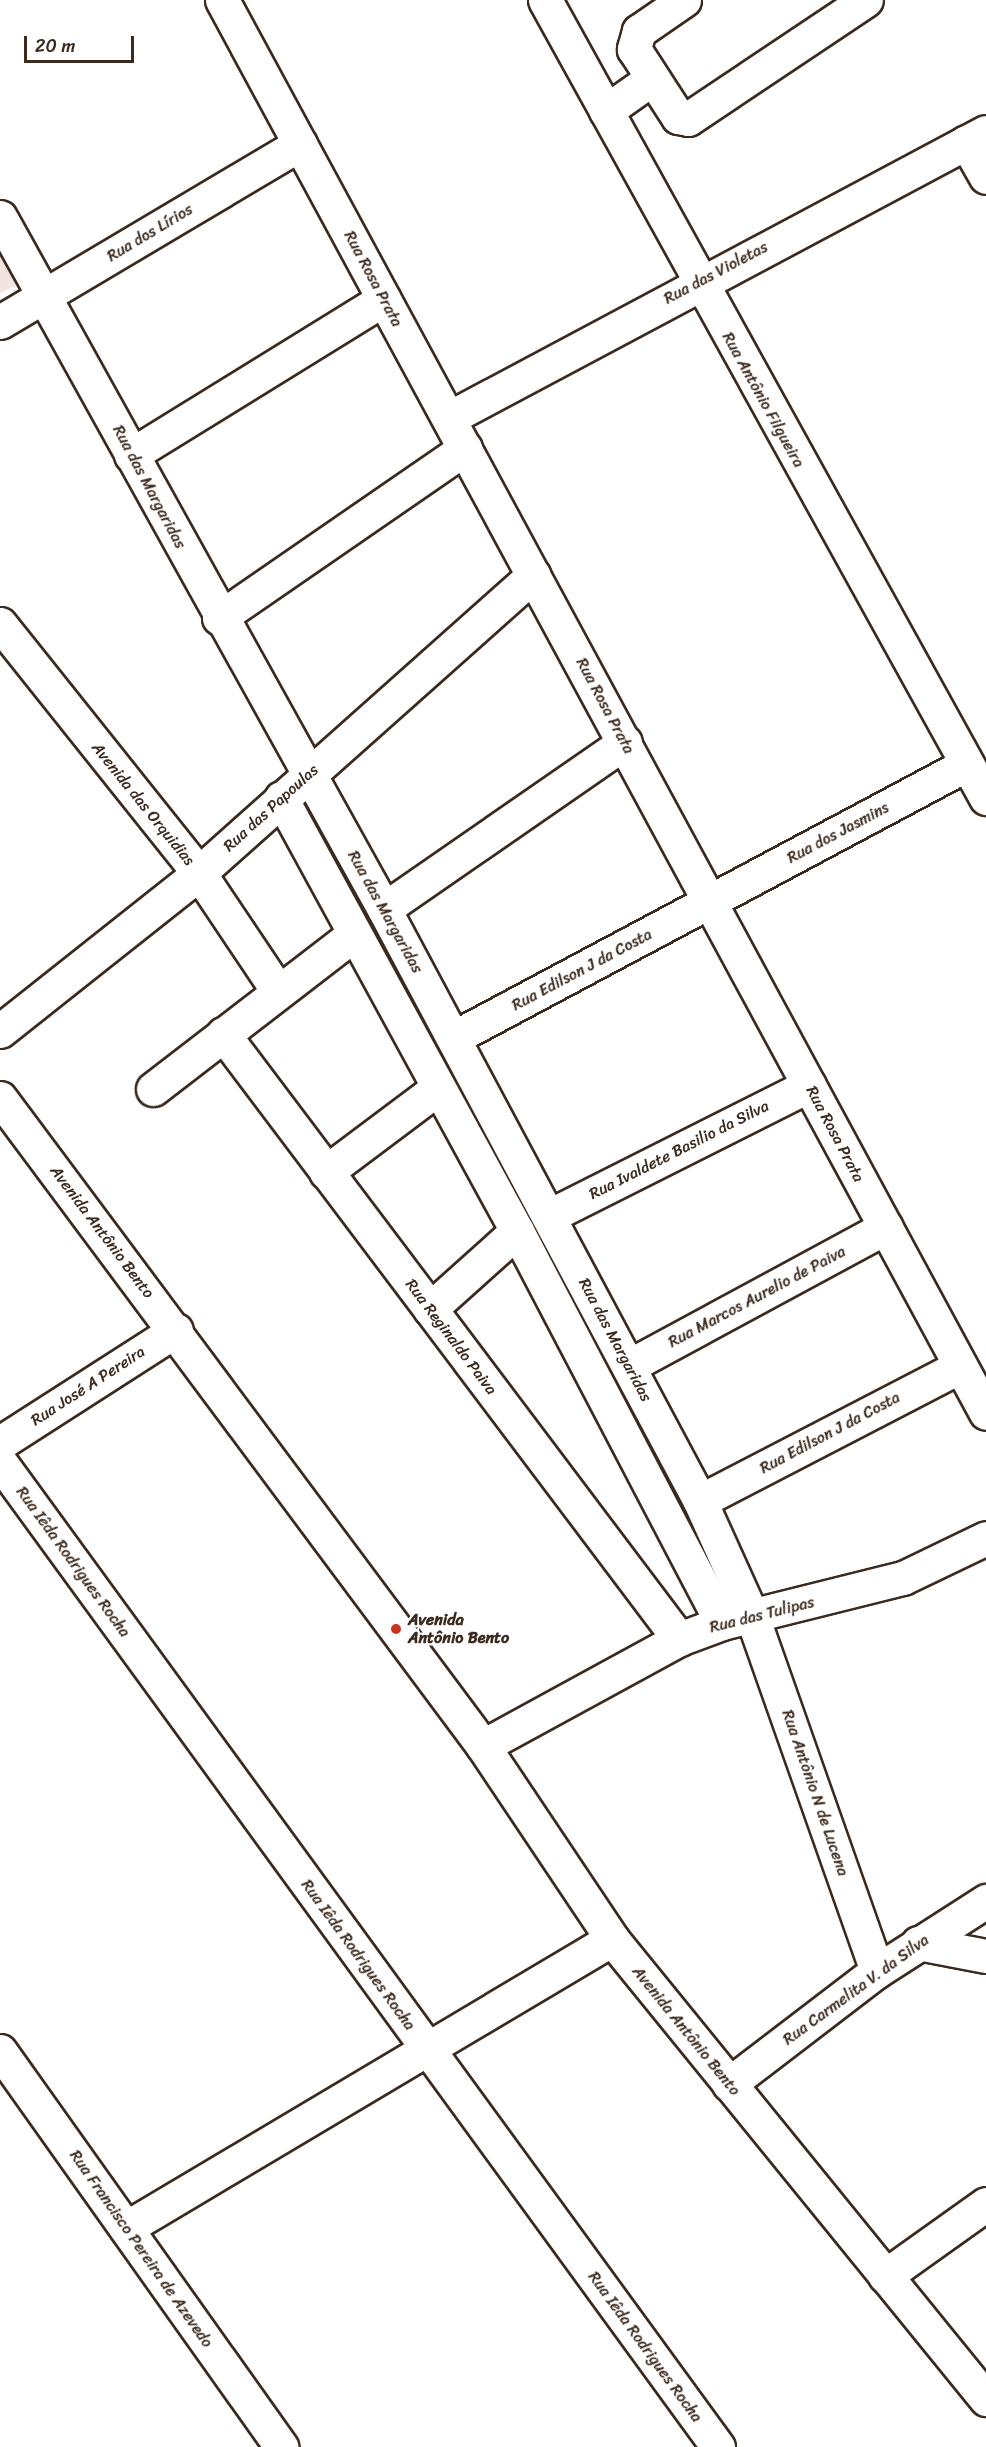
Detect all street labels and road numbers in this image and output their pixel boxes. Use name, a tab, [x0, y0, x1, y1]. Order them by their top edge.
street label: Rua dos Lírios	[104, 200, 196, 266]
street label: Rua Rosa Prata	[339, 227, 407, 331]
street label: Rua das Violetas	[661, 238, 771, 308]
street label: Rua Antônio Filgueira	[718, 329, 808, 471]
street label: Rua das Margaridas	[108, 422, 190, 552]
street label: Rua Rosa Prata	[571, 654, 639, 758]
street label: Avenida das Orquidias	[87, 738, 199, 870]
street label: Rua das Papoulas	[220, 761, 322, 855]
street label: Rua dos Jasmins	[783, 798, 893, 868]
street label: Rua das Margaridas	[343, 847, 427, 977]
street label: Rua Edilson J da Costa	[508, 925, 656, 1015]
street label: Rua Rosa Prata	[801, 1082, 869, 1186]
street label: Rua Ivaldete Basilio da Silva	[586, 1096, 772, 1204]
street label: Avenida Antônio Bento	[46, 1162, 158, 1302]
street label: Rua Marcos Aurelio de Paiva	[665, 1242, 849, 1352]
street label: Rua Reginaldo Paiva	[401, 1275, 501, 1399]
street label: Rua das Margaridas	[574, 1275, 656, 1405]
street label: Rua José A Pereira	[27, 1342, 149, 1430]
street label: Rua Edilson J da Costa	[756, 1388, 904, 1478]
street label: Rua Iêda Rodrigues Rocha	[12, 1483, 134, 1641]
street label: Rua das Tulipas	[708, 1593, 816, 1637]
street label: Rua Antônio N de Lucena	[777, 1707, 853, 1879]
street label: Rua Iêda Rodrigues Rocha	[297, 1876, 419, 2034]
street label: Rua Carmelita V. da Silva	[779, 1931, 933, 2049]
street label: Avenida Antônio Bento	[628, 1962, 744, 2100]
street label: Rua Francisco Pereira de Azevedo	[65, 2146, 217, 2352]
street label: Rua Iêda Rodrigues Rocha	[584, 2268, 706, 2426]

